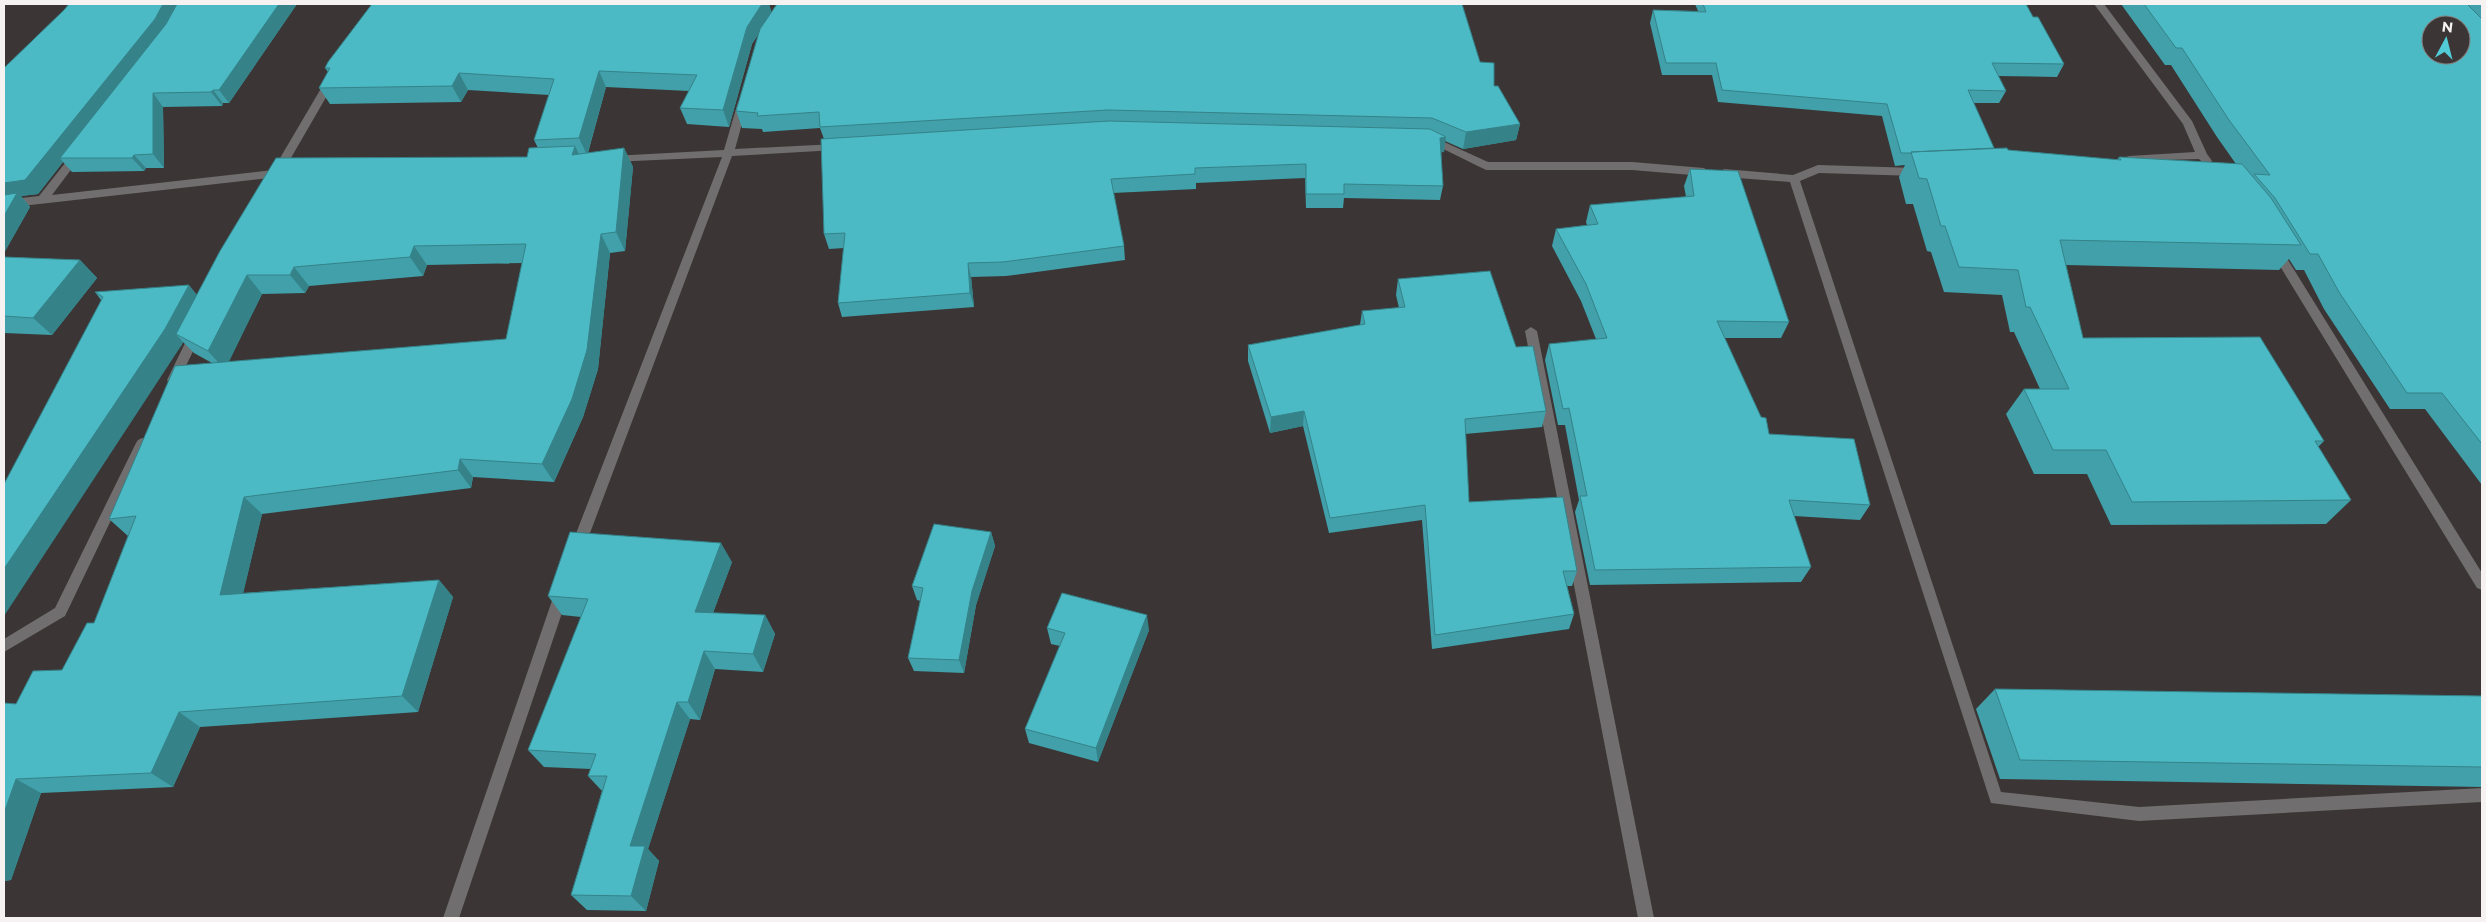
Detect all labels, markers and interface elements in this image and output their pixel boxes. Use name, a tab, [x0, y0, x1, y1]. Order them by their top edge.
north arrow	[2421, 15, 2471, 65]
text: N	[2441, 17, 2454, 37]

